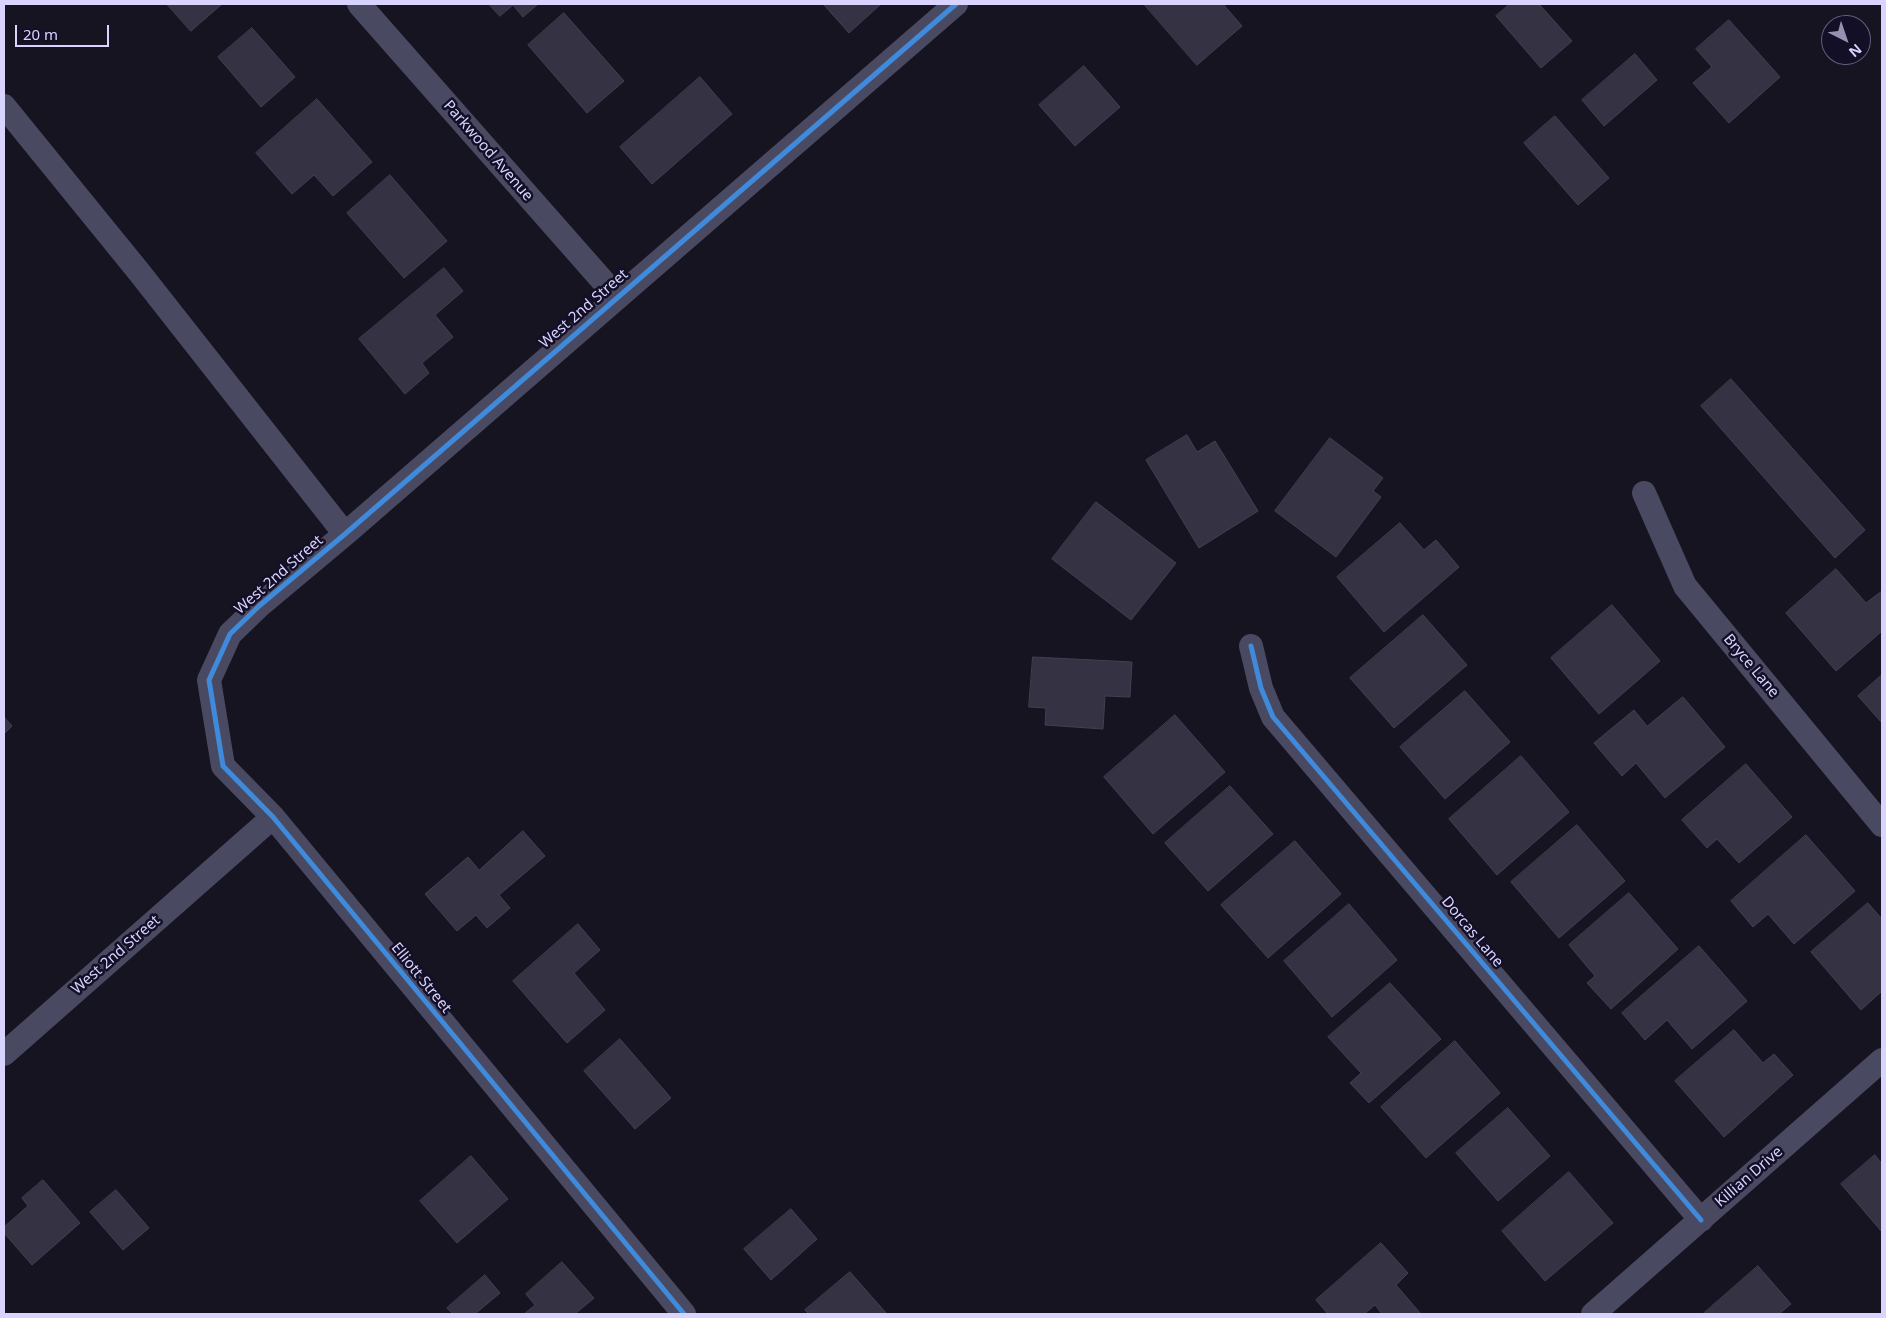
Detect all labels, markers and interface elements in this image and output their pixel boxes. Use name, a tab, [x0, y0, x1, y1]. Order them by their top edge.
scale bar	[18, 15, 111, 47]
north arrow	[1821, 15, 1871, 65]
text: 20 m	[23, 24, 58, 44]
text: N	[1845, 40, 1866, 62]
street label: Parkwood Avenue	[439, 97, 537, 205]
street label: West 2nd Street	[536, 266, 632, 352]
street label: West 2nd Street	[231, 532, 327, 618]
street label: Bryce Lane	[1719, 631, 1783, 701]
street label: Dorcas Lane	[1437, 893, 1507, 971]
street label: West 2nd Street	[68, 912, 164, 998]
street label: Elliott Street	[387, 939, 455, 1017]
street label: Killian Drive	[1712, 1143, 1786, 1211]

